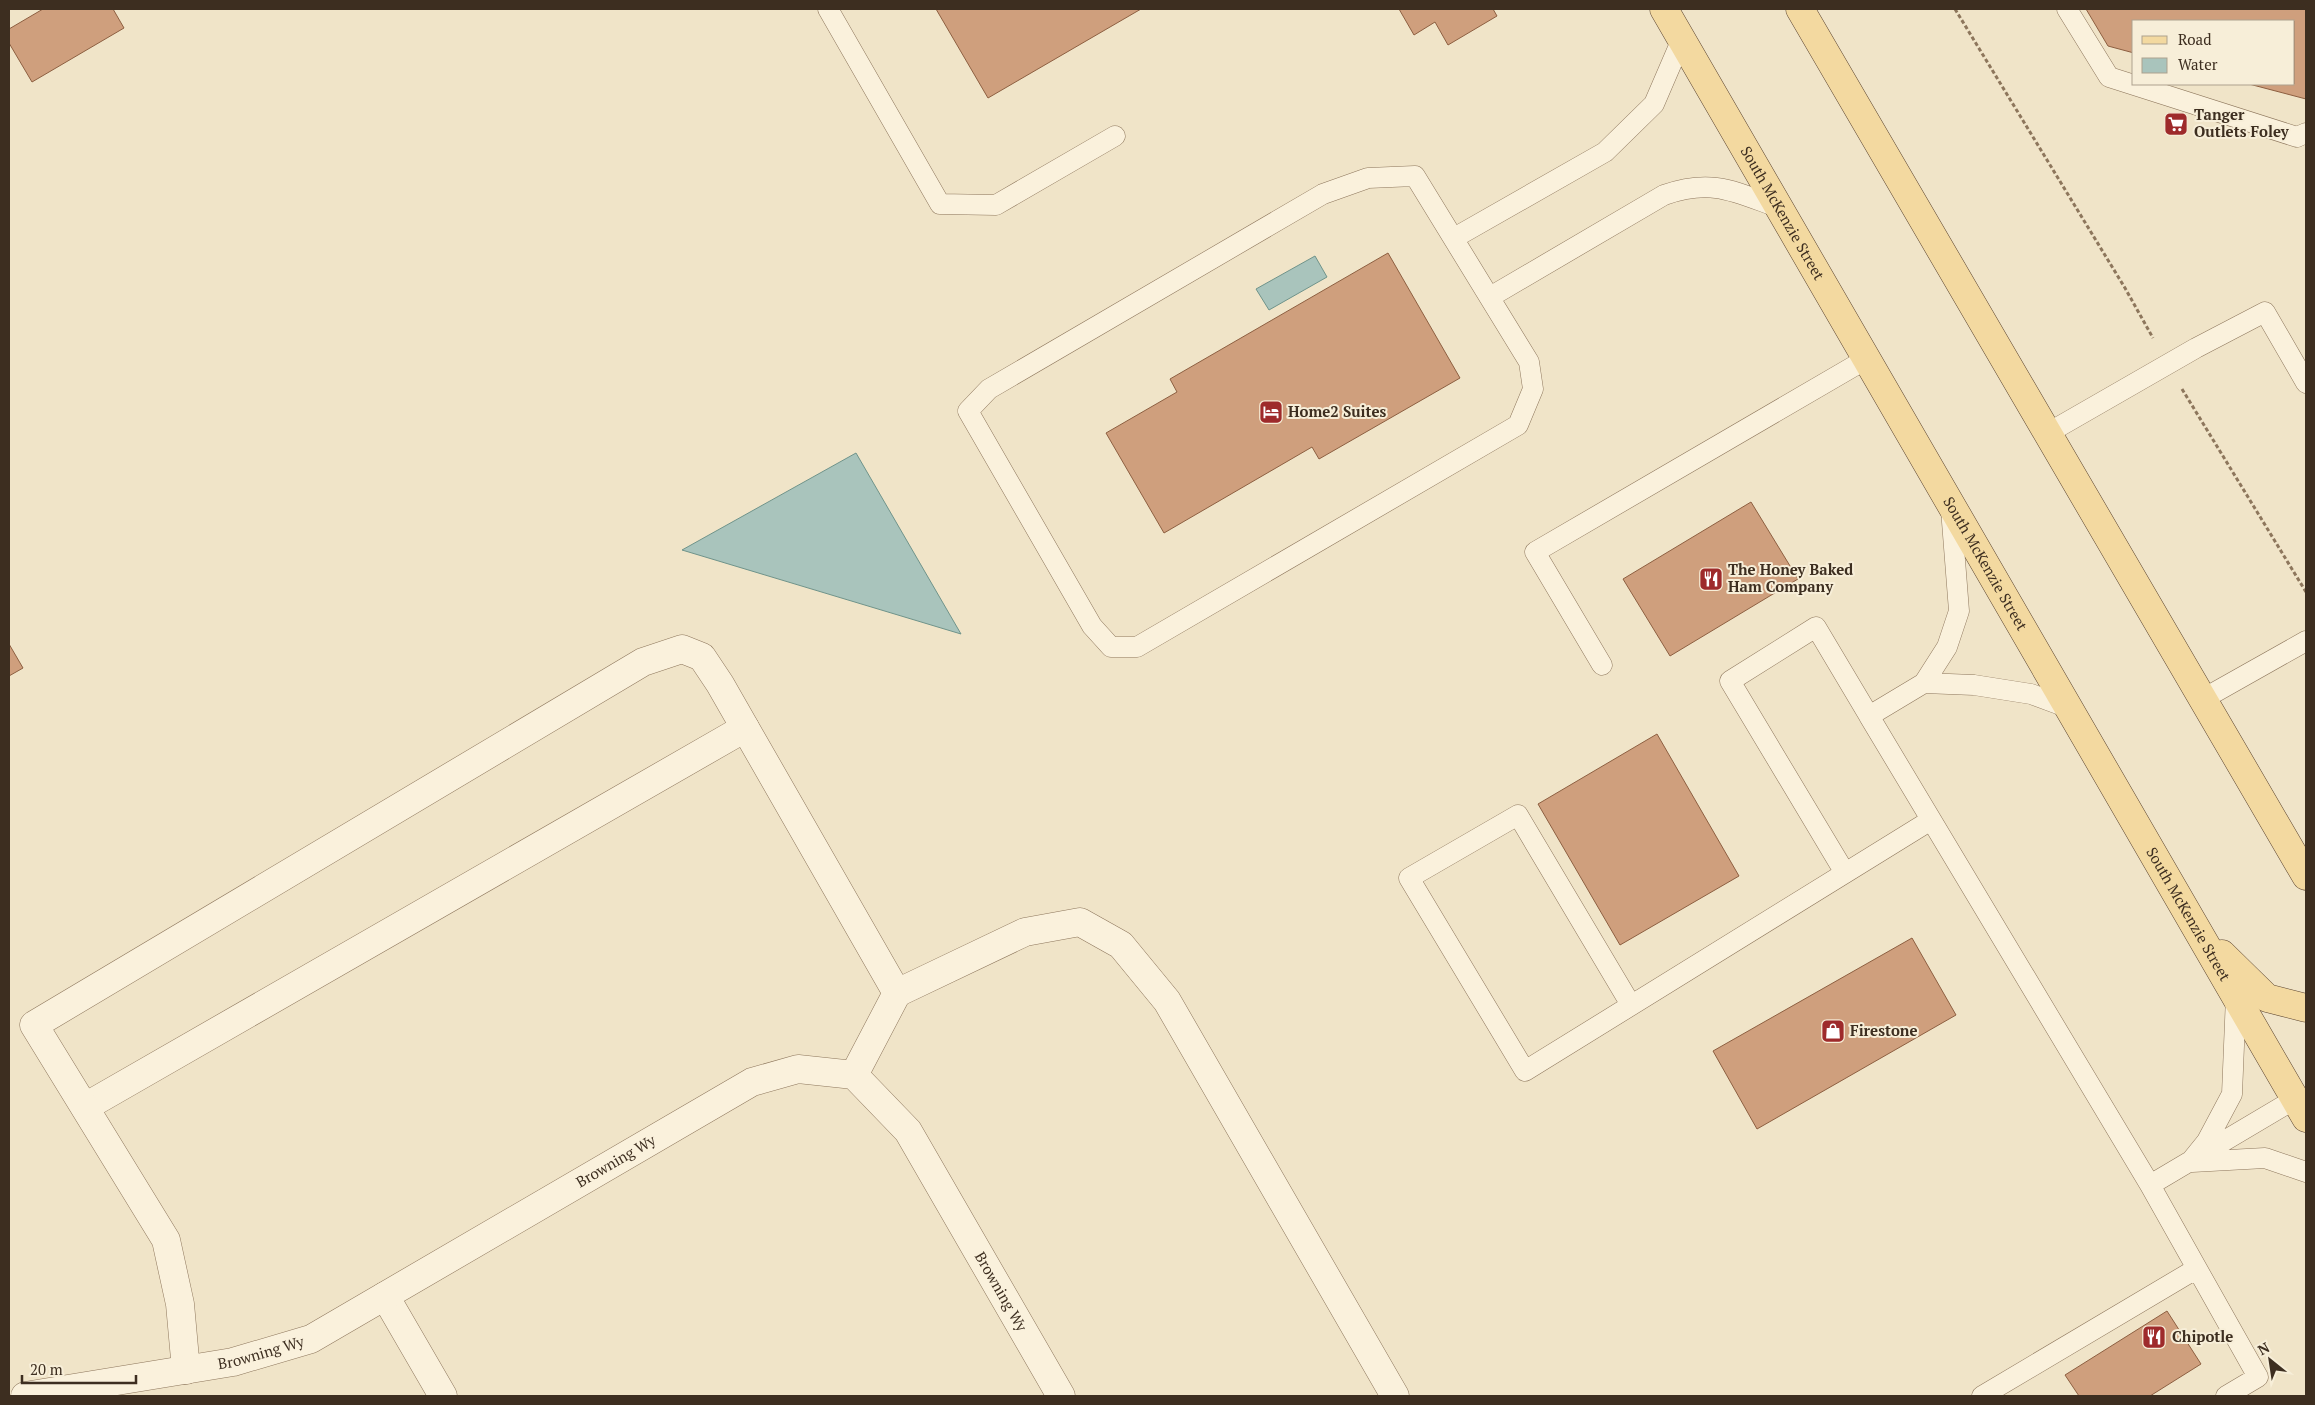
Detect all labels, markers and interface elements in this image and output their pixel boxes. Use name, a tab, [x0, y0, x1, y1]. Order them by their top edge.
legend	[2132, 20, 2295, 85]
text: Road	[2178, 29, 2211, 49]
text: Water	[2178, 54, 2218, 74]
place label: Tanger Outlets Foley	[2194, 104, 2290, 141]
supermarket icon: Tanger Outlets Foley	[2163, 111, 2189, 137]
street label: South McKenzie Street	[1736, 142, 1830, 284]
hotel icon: Home2 Suites	[1258, 399, 1284, 425]
place label: Home2 Suites	[1288, 401, 1387, 421]
street label: South McKenzie Street	[1939, 493, 2033, 634]
place label: The Honey Baked Ham Company	[1728, 559, 1853, 596]
restaurant icon: The Honey Baked Ham Company	[1698, 566, 1724, 592]
street label: South McKenzie Street	[2142, 843, 2236, 985]
shop icon: Firestone	[1820, 1018, 1846, 1044]
place label: Firestone	[1850, 1020, 1918, 1040]
street label: Browning Wy	[572, 1129, 659, 1191]
street label: Browning Wy	[971, 1248, 1033, 1335]
restaurant icon: Chipotle	[2141, 1324, 2167, 1350]
place label: Chipotle	[2172, 1326, 2233, 1346]
street label: Browning Wy	[216, 1331, 307, 1373]
north arrow	[2245, 1335, 2295, 1385]
text: N	[2254, 1337, 2273, 1359]
scale bar	[22, 1352, 136, 1384]
text: 20 m	[30, 1359, 63, 1379]

